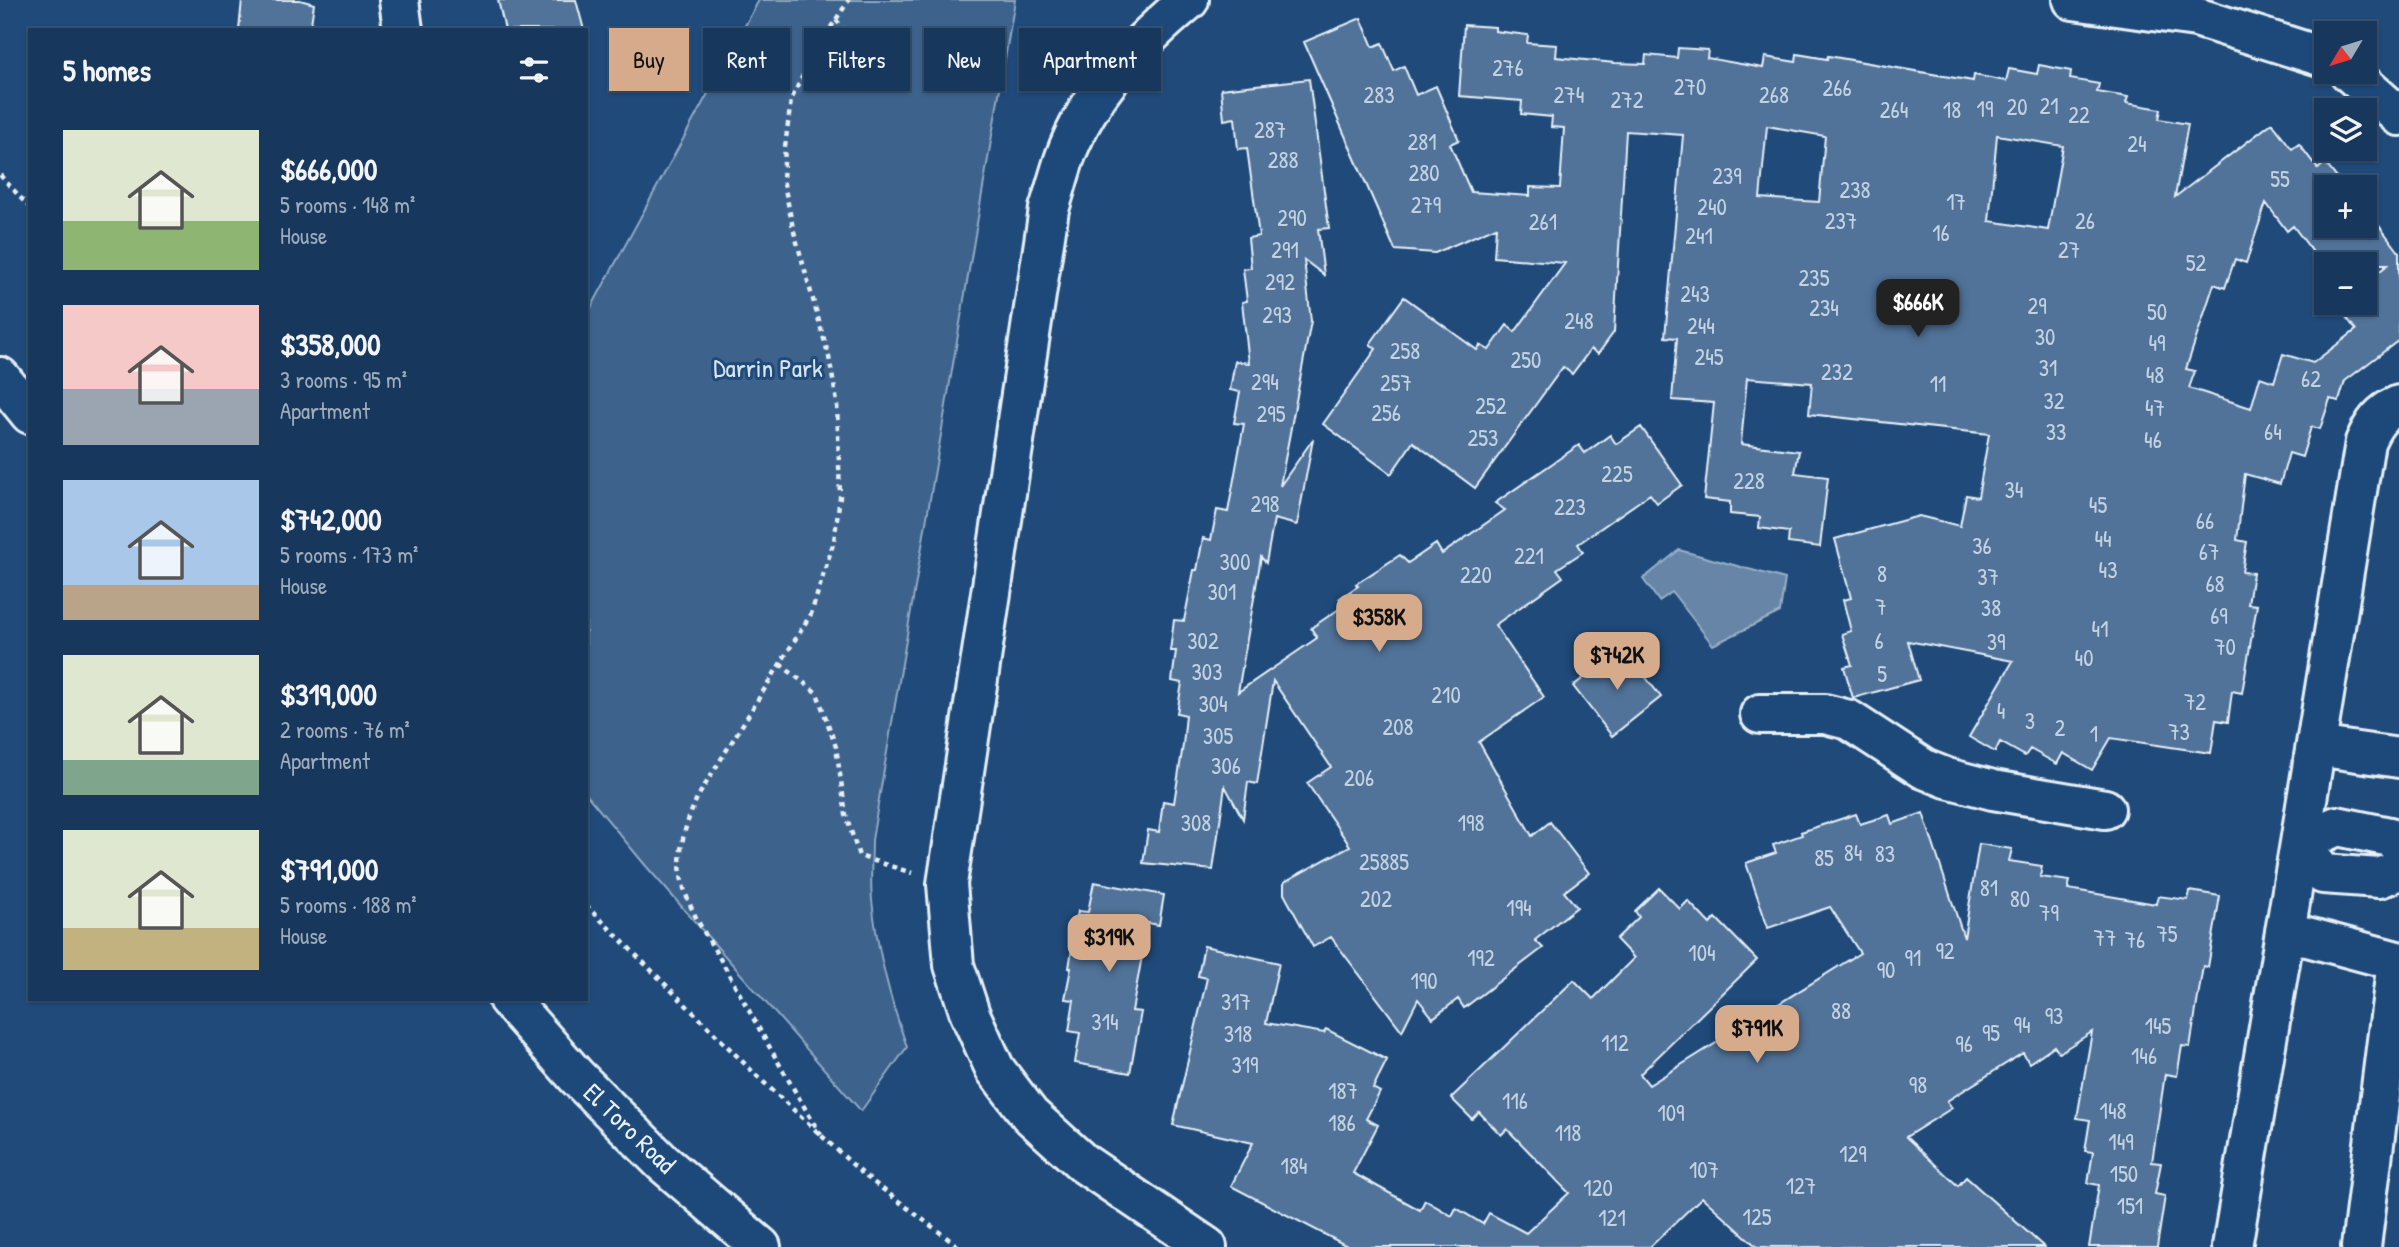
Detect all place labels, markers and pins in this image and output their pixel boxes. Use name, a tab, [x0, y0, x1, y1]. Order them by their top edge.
pin: $666K	[1869, 280, 1967, 339]
pin: $358K	[1330, 594, 1428, 654]
pin: $742K	[1568, 632, 1666, 692]
pin: $319K	[1060, 914, 1158, 974]
pin: $791K	[1708, 1006, 1806, 1065]

